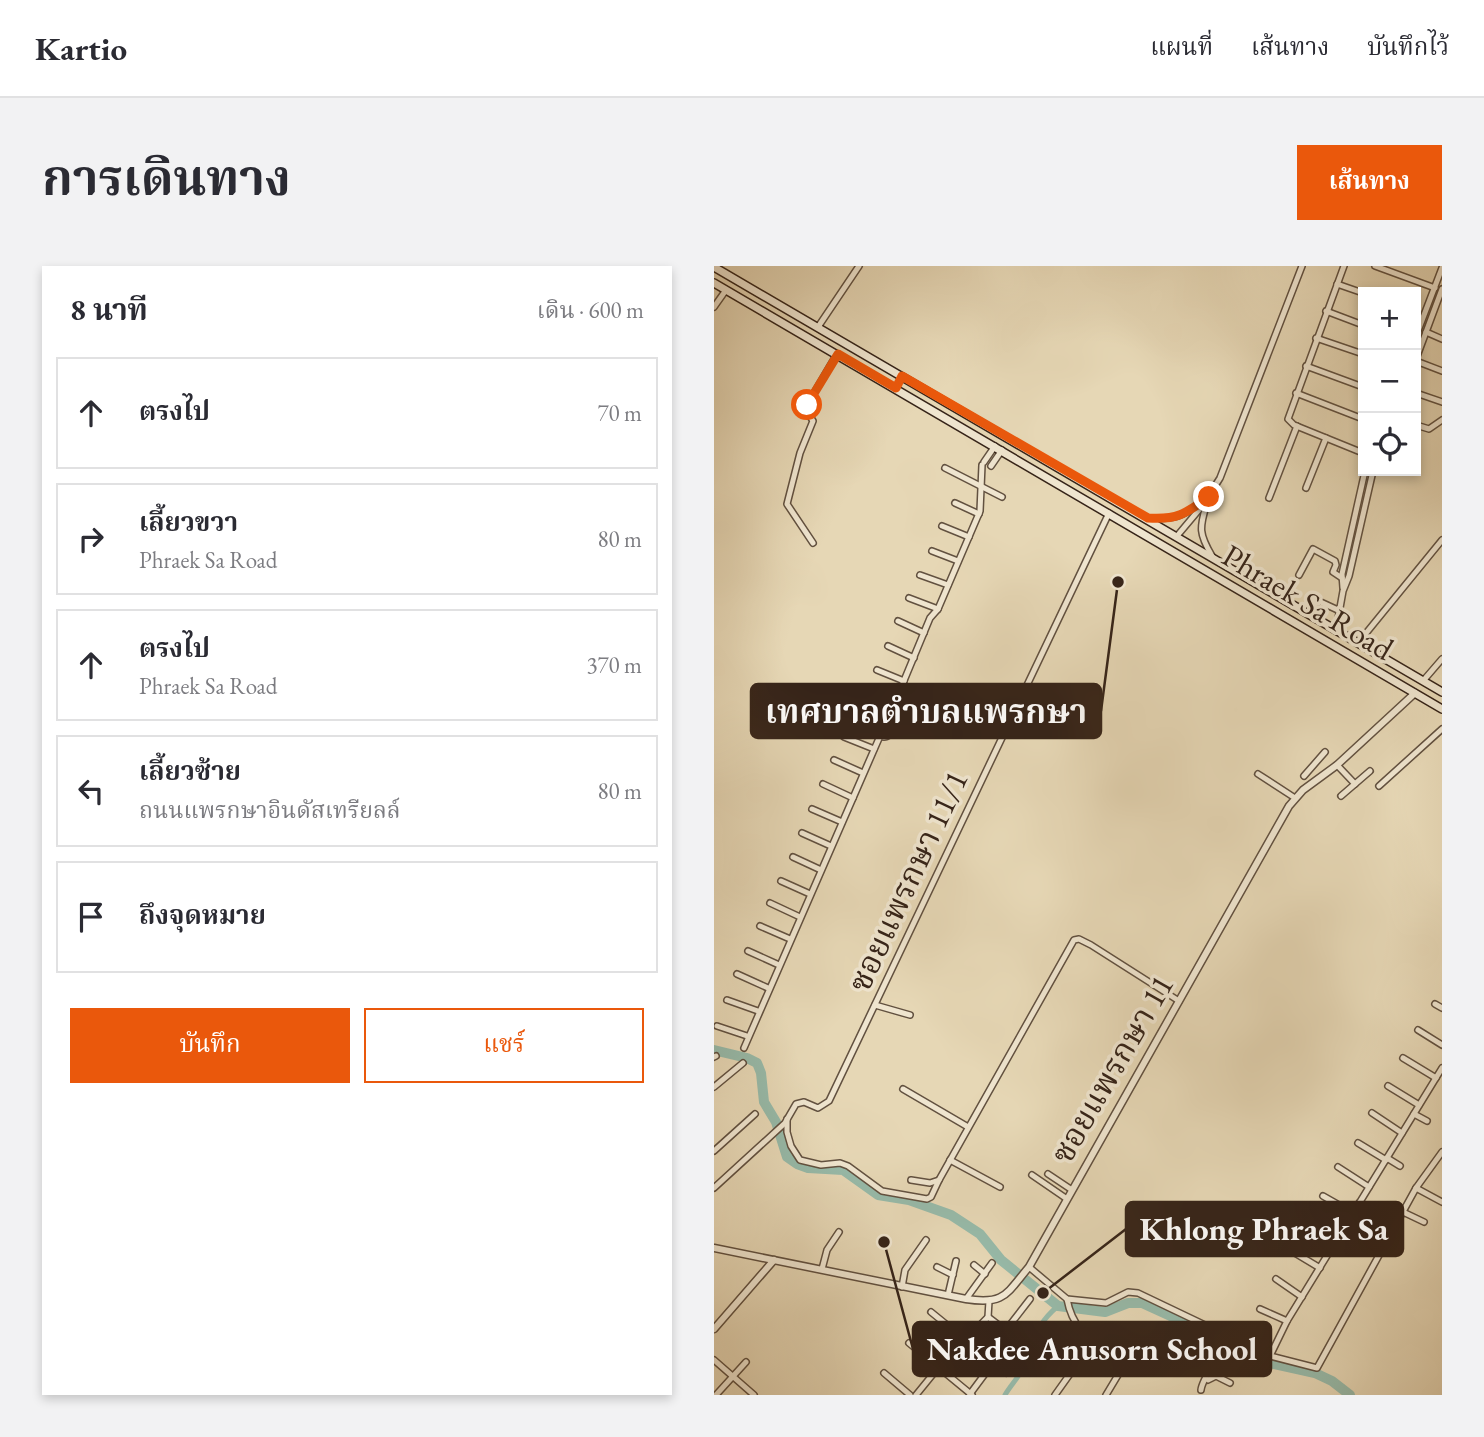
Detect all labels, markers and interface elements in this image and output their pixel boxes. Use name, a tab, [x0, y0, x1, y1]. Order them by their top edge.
text: Kartio	[35, 27, 127, 70]
text: แผนที่	[1150, 31, 1213, 62]
text: เส้นทาง	[1251, 31, 1329, 62]
text: บันทึกไว้	[1367, 31, 1449, 62]
button: เส้นทาง	[1297, 145, 1442, 220]
text: การเดินทาง	[42, 146, 291, 210]
map controls	[1358, 287, 1421, 476]
button: +	[1358, 287, 1421, 350]
text: 8 นาที	[70, 290, 148, 329]
text: เดิน · 600 m	[537, 295, 644, 325]
button: −	[1358, 350, 1421, 413]
route start	[791, 389, 822, 420]
icon: ahead	[72, 394, 110, 432]
text: ตรงไป	[139, 394, 210, 428]
text: 70 m	[597, 398, 642, 428]
button: locate	[1358, 413, 1421, 476]
route end	[1193, 481, 1224, 512]
text: เลี้ยวขวา	[139, 505, 238, 539]
icon: right	[72, 520, 110, 558]
text: 80 m	[597, 524, 642, 554]
street label: Phraek Sa Road	[1215, 534, 1402, 670]
text: Phraek Sa Road	[139, 545, 277, 575]
text: ตรงไป	[139, 631, 210, 665]
icon: ahead	[72, 646, 110, 684]
text: 370 m	[586, 650, 642, 680]
text: Phraek Sa Road	[139, 671, 277, 701]
callout: เทศบาลตำบลแพรกษา	[751, 684, 1101, 738]
text: เทศบาลตำบลแพรกษา	[765, 690, 1087, 733]
text: เลี้ยวซ้าย	[139, 754, 241, 788]
street label: ซอยแพรกษา 11/1	[838, 764, 978, 998]
icon: left	[72, 772, 110, 810]
text: 80 m	[597, 776, 642, 806]
text: ถนนแพรกษาอินดัสเทรียลล์	[139, 795, 401, 825]
icon: arrive	[72, 898, 110, 936]
text: ถึงจุดหมาย	[139, 898, 266, 932]
street label: ซอยแพรกษา 11	[1041, 967, 1183, 1171]
button: บันทึก	[70, 1008, 350, 1083]
button: แชร์	[364, 1008, 644, 1083]
callout: Khlong Phraek Sa	[1126, 1202, 1403, 1256]
text: Khlong Phraek Sa	[1139, 1207, 1389, 1250]
callout: Nakdee Anusorn School	[913, 1322, 1271, 1376]
text: Nakdee Anusorn School	[927, 1327, 1257, 1370]

